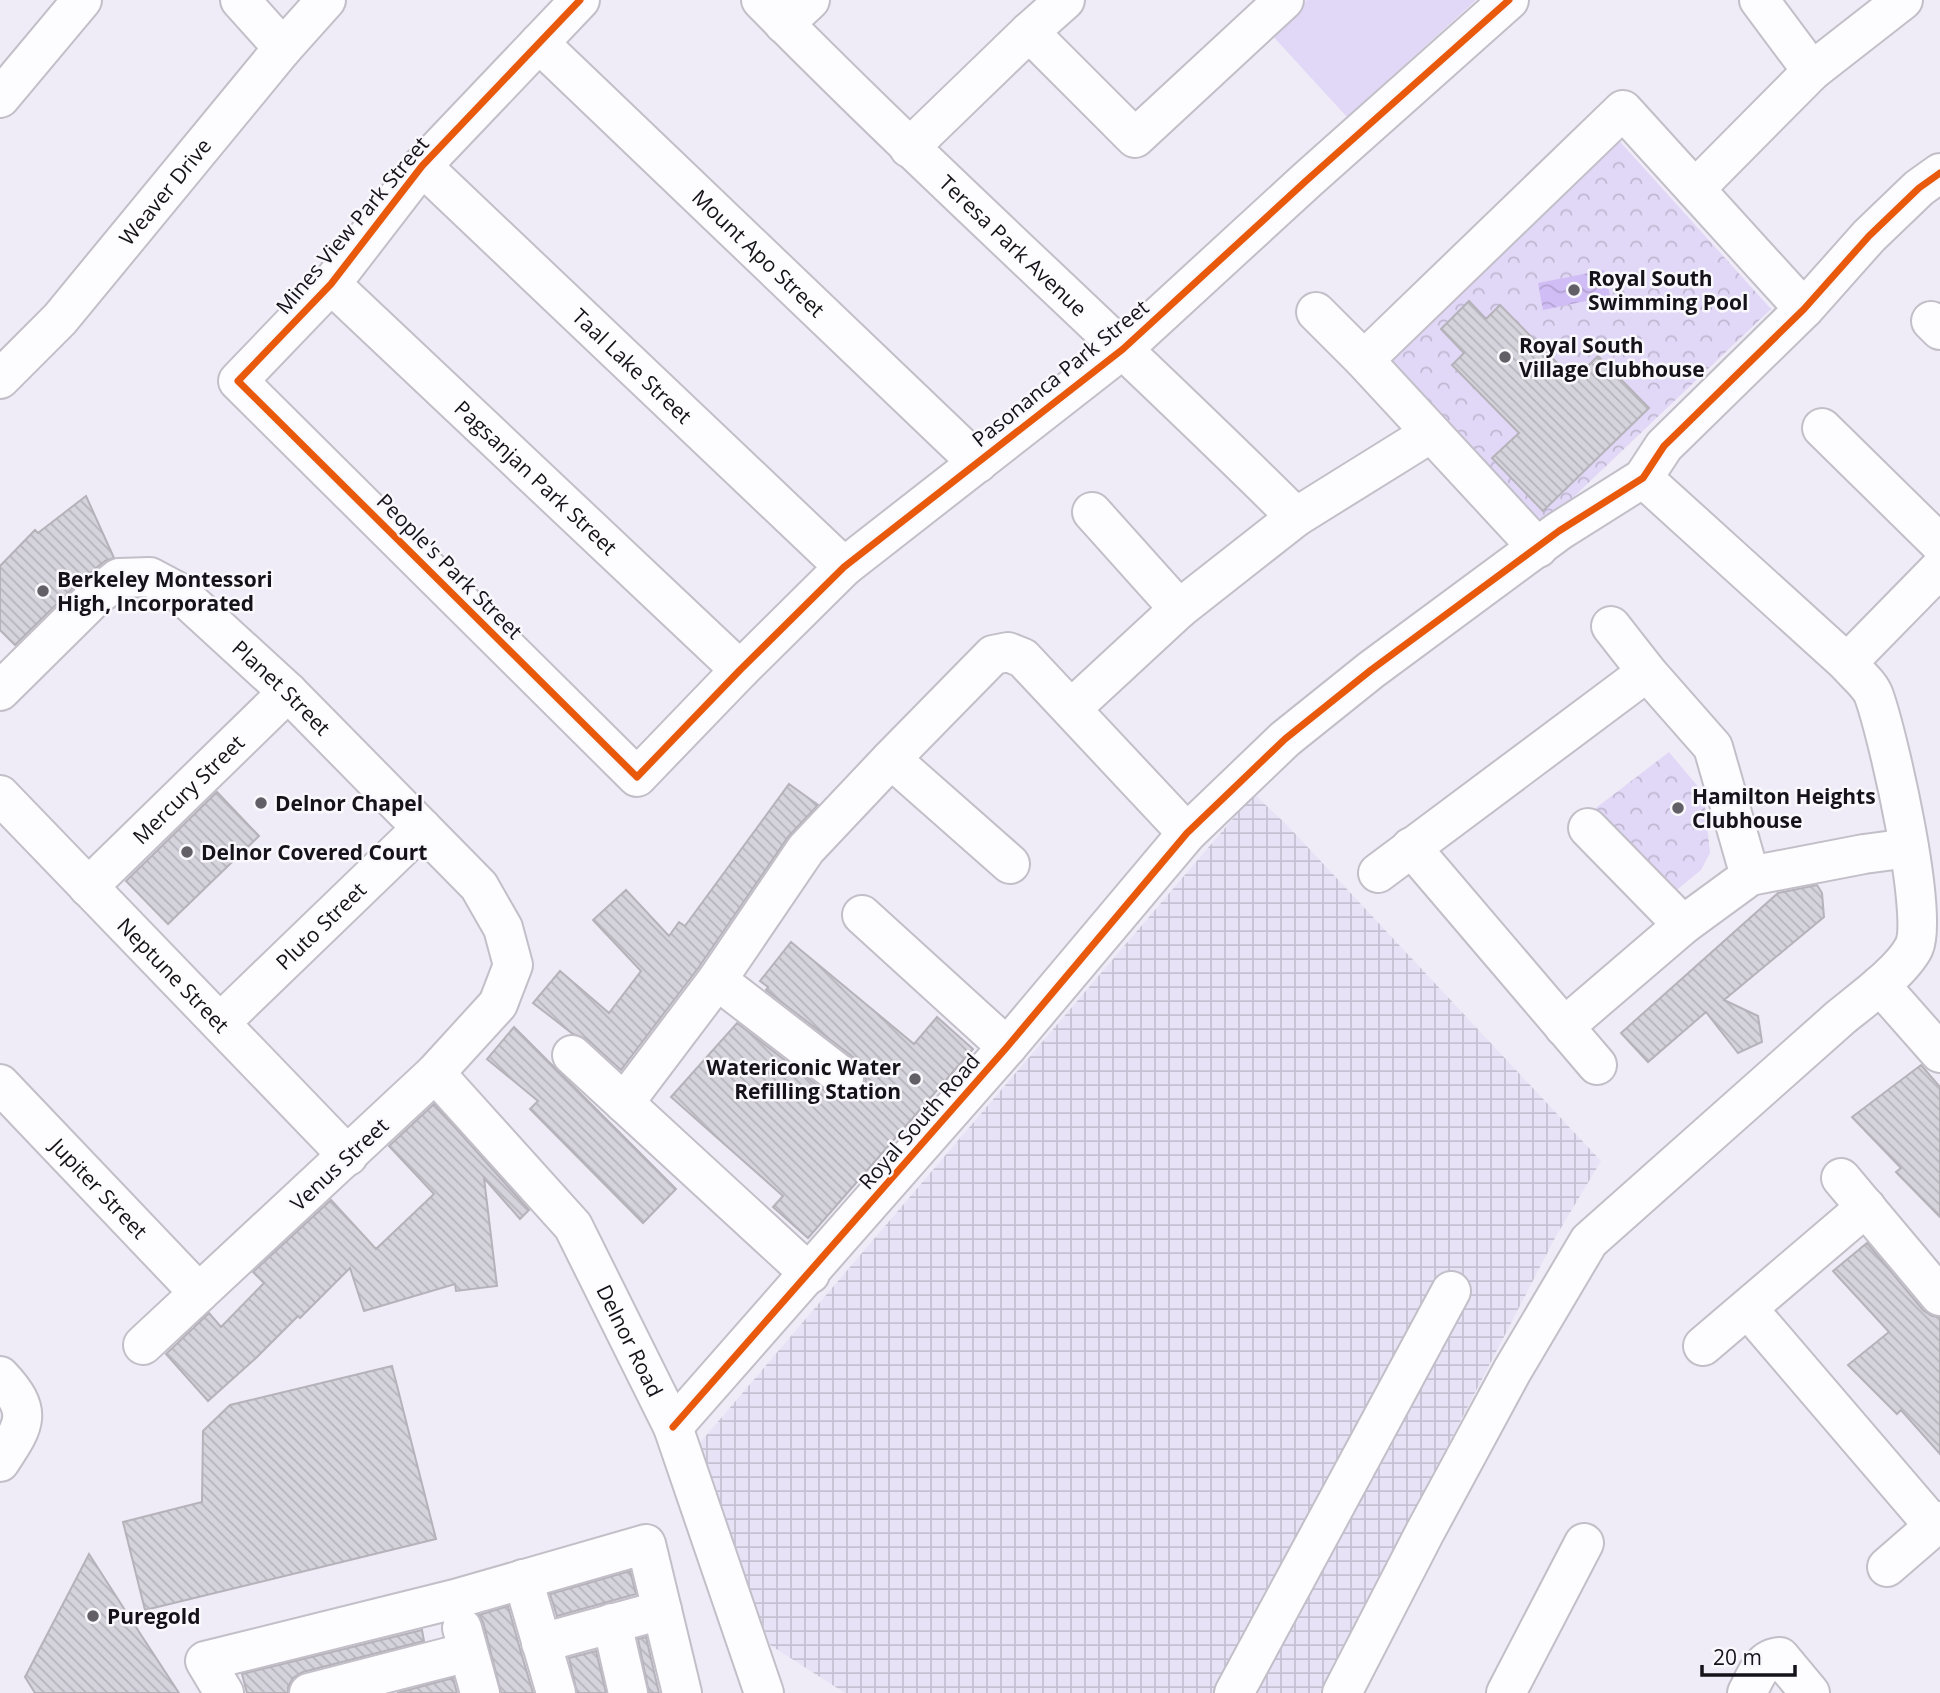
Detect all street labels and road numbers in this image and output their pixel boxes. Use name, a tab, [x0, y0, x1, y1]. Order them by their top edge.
street label: Mines View Park Street	[269, 130, 435, 320]
street label: Weaver Drive	[113, 132, 217, 251]
street label: Teresa Park Avenue	[933, 169, 1093, 322]
street label: Mount Apo Street	[686, 183, 831, 323]
street label: Pasonanca Park Street	[966, 293, 1154, 453]
street label: Taal Lake Street	[566, 302, 698, 429]
street label: Pagsanjan Park Street	[449, 394, 623, 561]
street label: People's Park Street	[371, 487, 529, 645]
street label: Planet Street	[226, 634, 337, 741]
street label: Mercury Street	[126, 728, 250, 850]
street label: Pluto Street	[270, 876, 372, 976]
street label: Neptune Street	[111, 911, 236, 1039]
street label: Royal South Road	[852, 1047, 986, 1195]
street label: Venus Street	[284, 1111, 394, 1217]
street label: Jupiter Street	[43, 1131, 154, 1245]
street label: Delnor Road	[590, 1280, 670, 1401]

